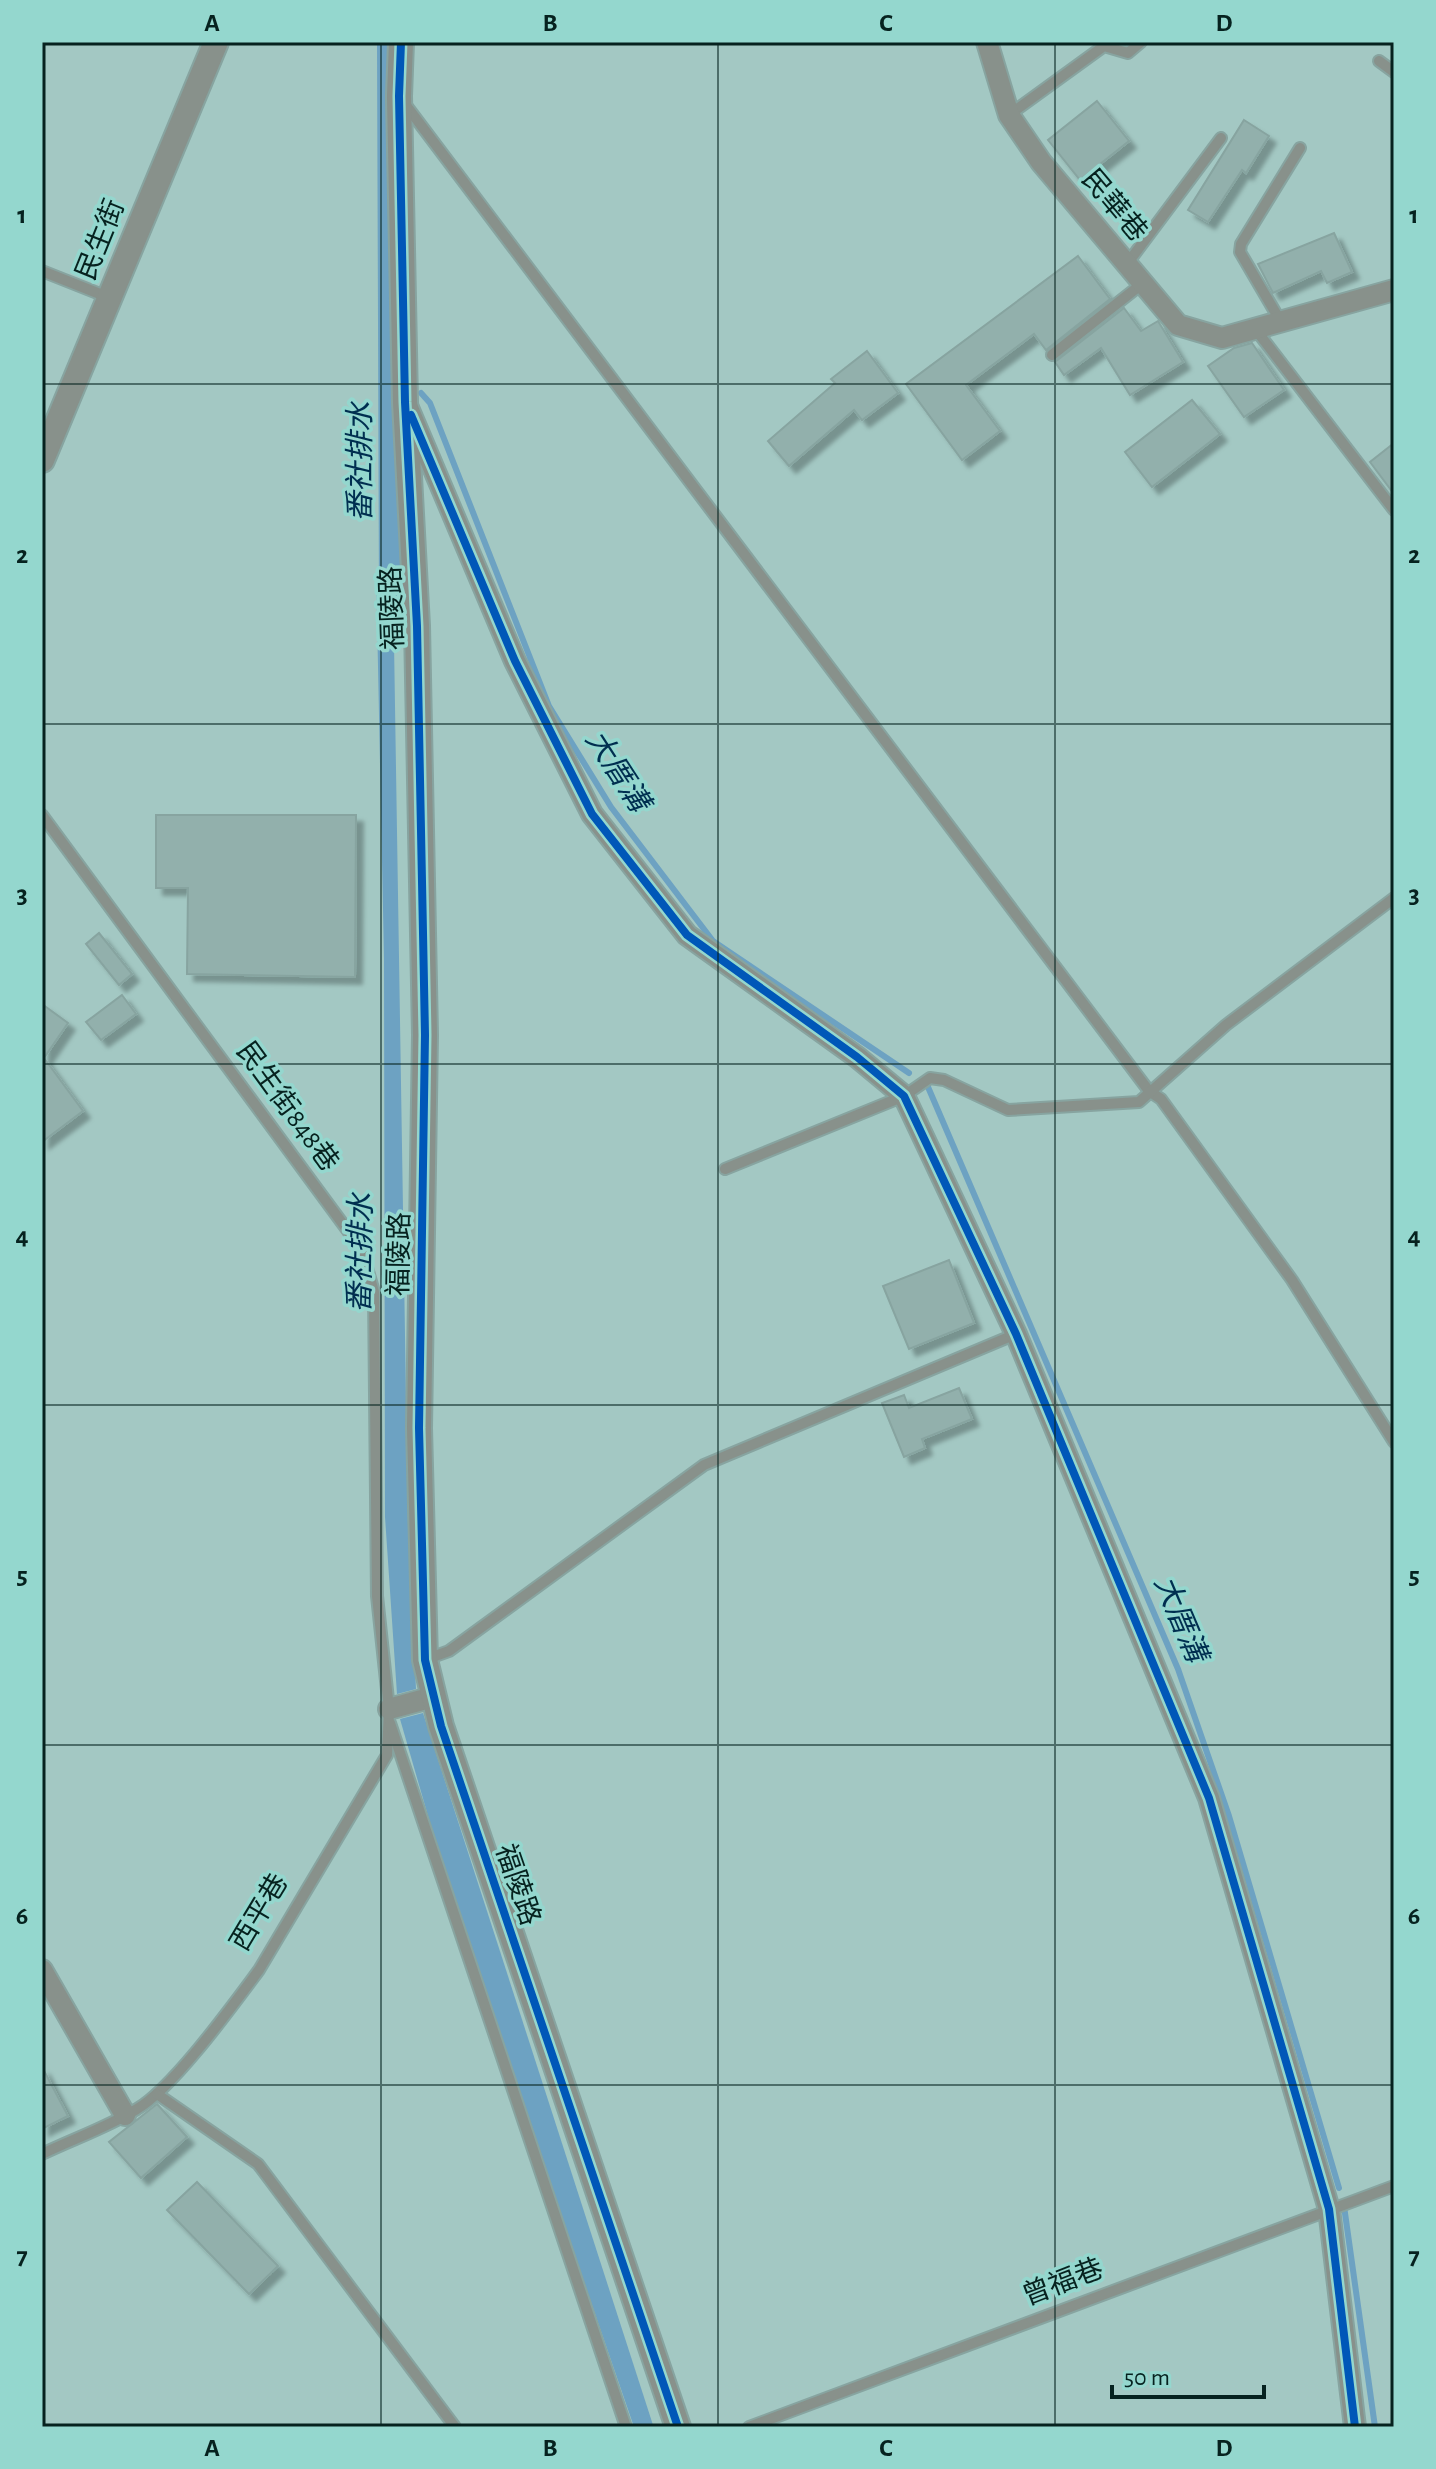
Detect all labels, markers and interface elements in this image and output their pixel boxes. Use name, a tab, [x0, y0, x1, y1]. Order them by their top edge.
text: A	[204, 10, 220, 36]
text: B	[542, 10, 558, 36]
text: C	[879, 10, 893, 36]
text: D	[1215, 10, 1233, 36]
street label: 民華巷	[1076, 164, 1153, 247]
street label: 民生街	[70, 195, 130, 284]
text: 1	[17, 202, 27, 228]
text: 1	[1409, 202, 1419, 228]
water label: 番社排水	[344, 400, 376, 522]
text: 2	[16, 542, 28, 568]
text: 2	[1408, 542, 1420, 568]
street label: 福陵路	[376, 566, 408, 651]
water label: 大厝溝	[580, 724, 658, 820]
text: 3	[16, 882, 28, 908]
text: 3	[1408, 882, 1420, 908]
street label: 民生街848巷	[231, 1036, 345, 1177]
water label: 番社排水	[343, 1191, 377, 1313]
street label: 福陵路	[383, 1212, 415, 1296]
text: 4	[15, 1223, 29, 1249]
text: 4	[1407, 1223, 1421, 1249]
text: 5	[16, 1563, 28, 1589]
text: 5	[1408, 1563, 1420, 1589]
water label: 大厝溝	[1149, 1571, 1215, 1670]
street label: 福陵路	[490, 1840, 546, 1929]
street label: 西平巷	[225, 1869, 294, 1956]
text: 6	[16, 1903, 28, 1929]
text: 6	[1408, 1903, 1420, 1929]
text: 7	[16, 2243, 28, 2269]
text: 7	[1408, 2243, 1420, 2269]
street label: 曾福巷	[1018, 2253, 1107, 2311]
scale bar	[1112, 2349, 1264, 2399]
text: 50 m	[1124, 2366, 1170, 2390]
text: A	[204, 2435, 220, 2461]
text: B	[542, 2435, 558, 2461]
text: C	[879, 2435, 893, 2461]
text: D	[1215, 2435, 1233, 2461]

